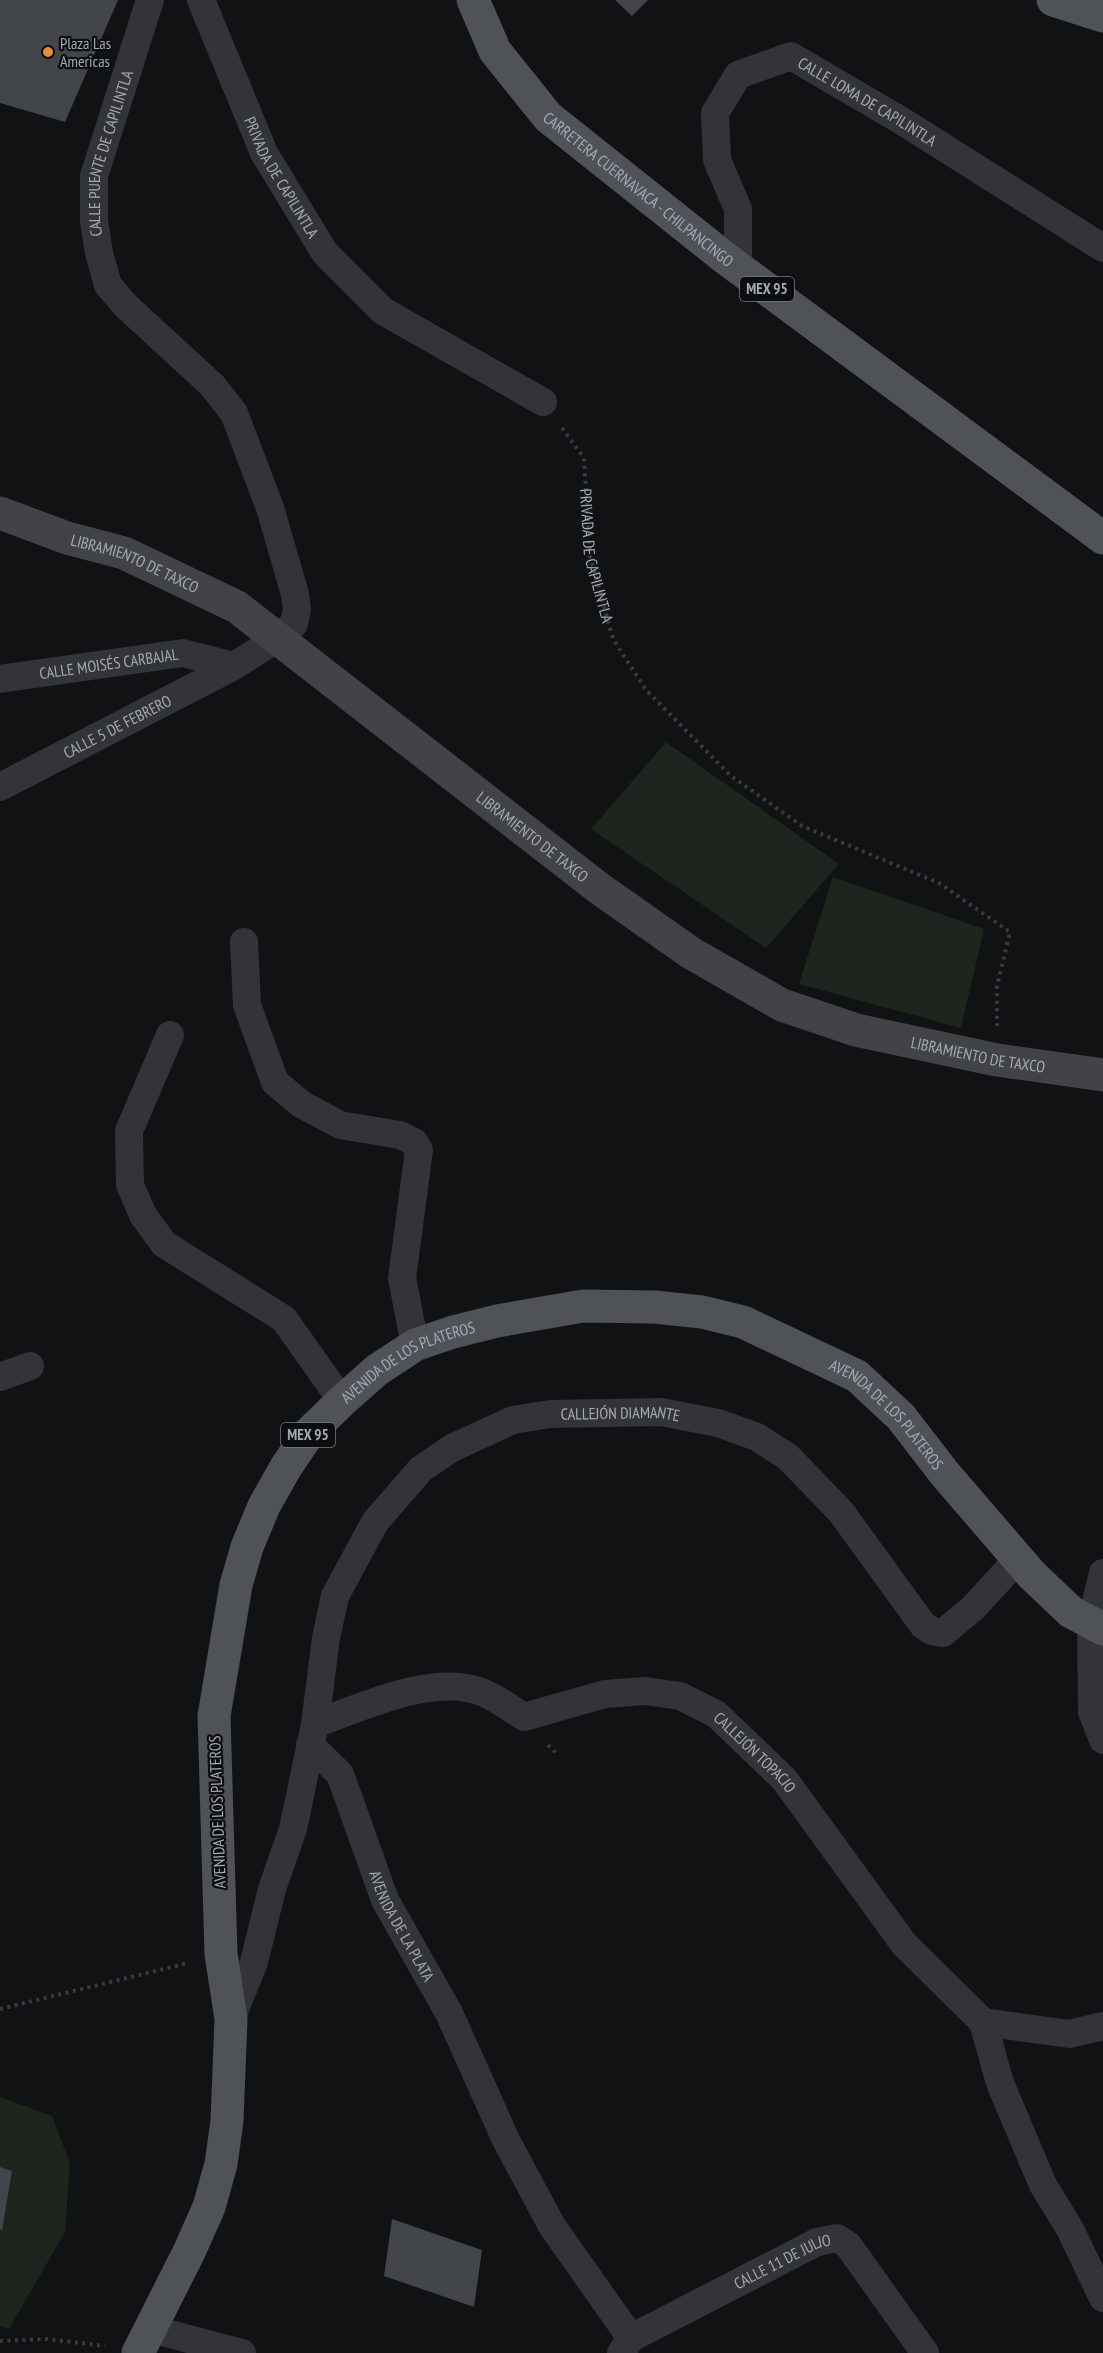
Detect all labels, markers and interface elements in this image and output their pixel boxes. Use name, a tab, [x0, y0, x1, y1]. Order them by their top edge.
place label: Plaza Las Americas	[60, 33, 111, 71]
marker: Plaza Las Americas	[41, 45, 55, 59]
street label: CALLE LOMA DE CAPILINTLA	[795, 52, 941, 151]
street label: CALLE PUENTE DE CAPILINTLA	[84, 67, 137, 238]
street label: CARRETERA CUERNAVACA - CHILPANCINGO	[539, 107, 738, 271]
street label: PRIVADA DE CAPILINTLA	[240, 114, 324, 242]
road number: MEX 95	[740, 277, 794, 301]
street label: PRIVADA DE CAPILINTLA	[576, 488, 618, 625]
street label: LIBRAMIENTO DE TAXCO	[69, 529, 202, 597]
street label: CALLE MOISÉS CARBAJAL	[38, 644, 180, 683]
street label: CALLE 5 DE FEBRERO	[60, 690, 175, 763]
street label: LIBRAMIENTO DE TAXCO	[473, 787, 593, 886]
street label: LIBRAMIENTO DE TAXCO	[909, 1032, 1047, 1077]
street label: AVENIDA DE LOS PLATEROS	[336, 1317, 477, 1408]
street label: AVENIDA DE LOS PLATEROS	[826, 1354, 948, 1474]
street label: CALLEJÓN DIAMANTE	[561, 1402, 682, 1425]
road number: MEX 95	[281, 1423, 335, 1447]
street label: CALLEJÓN TOPACIO	[710, 1707, 801, 1797]
street label: AVENIDA DE LOS PLATEROS	[204, 1735, 230, 1889]
street label: AVENIDA DE LA PLATA	[365, 1868, 439, 1985]
street label: CALLE 11 DE JULIO	[730, 2229, 833, 2293]

